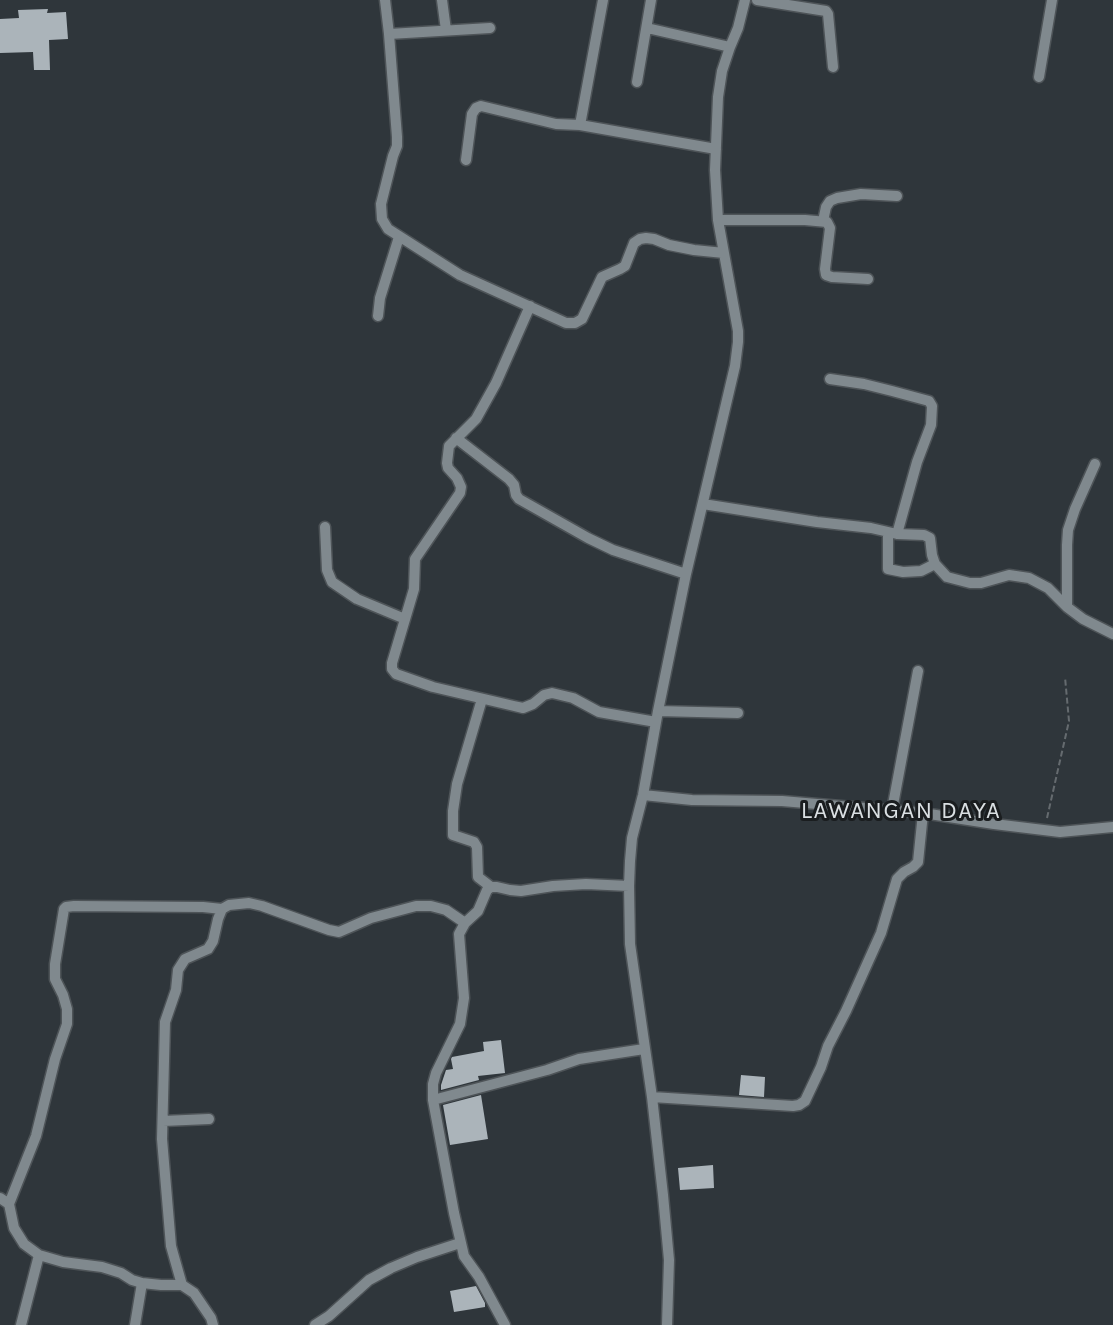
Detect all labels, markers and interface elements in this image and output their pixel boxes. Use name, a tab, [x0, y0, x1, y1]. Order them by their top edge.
district label: LAWANGAN DAYA	[801, 797, 1001, 825]

